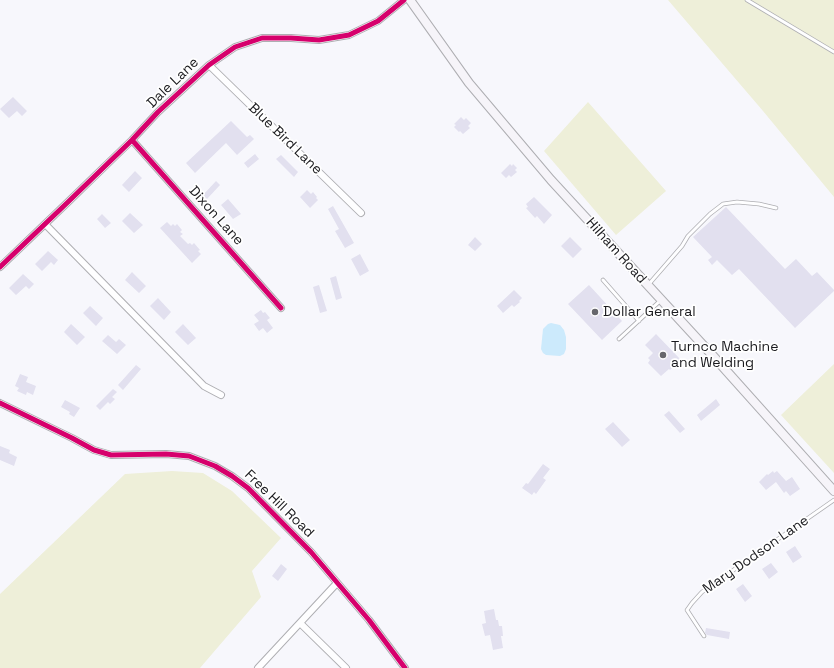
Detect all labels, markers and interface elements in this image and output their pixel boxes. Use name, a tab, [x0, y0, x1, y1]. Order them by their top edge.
street label: Dale Lane	[144, 54, 202, 112]
street label: Blue Bird Lane	[245, 100, 325, 178]
street label: Dixon Lane	[185, 183, 247, 249]
street label: Hilham Road	[582, 215, 650, 287]
place label: Dollar General	[603, 304, 696, 320]
marker: Dollar General	[590, 307, 600, 317]
place label: Turnco Machine and Welding	[671, 339, 778, 372]
marker: Turnco Machine and Welding	[658, 350, 668, 360]
street label: Free Hill Road	[241, 467, 317, 541]
street label: Mary Dodson Lane	[700, 512, 812, 598]

